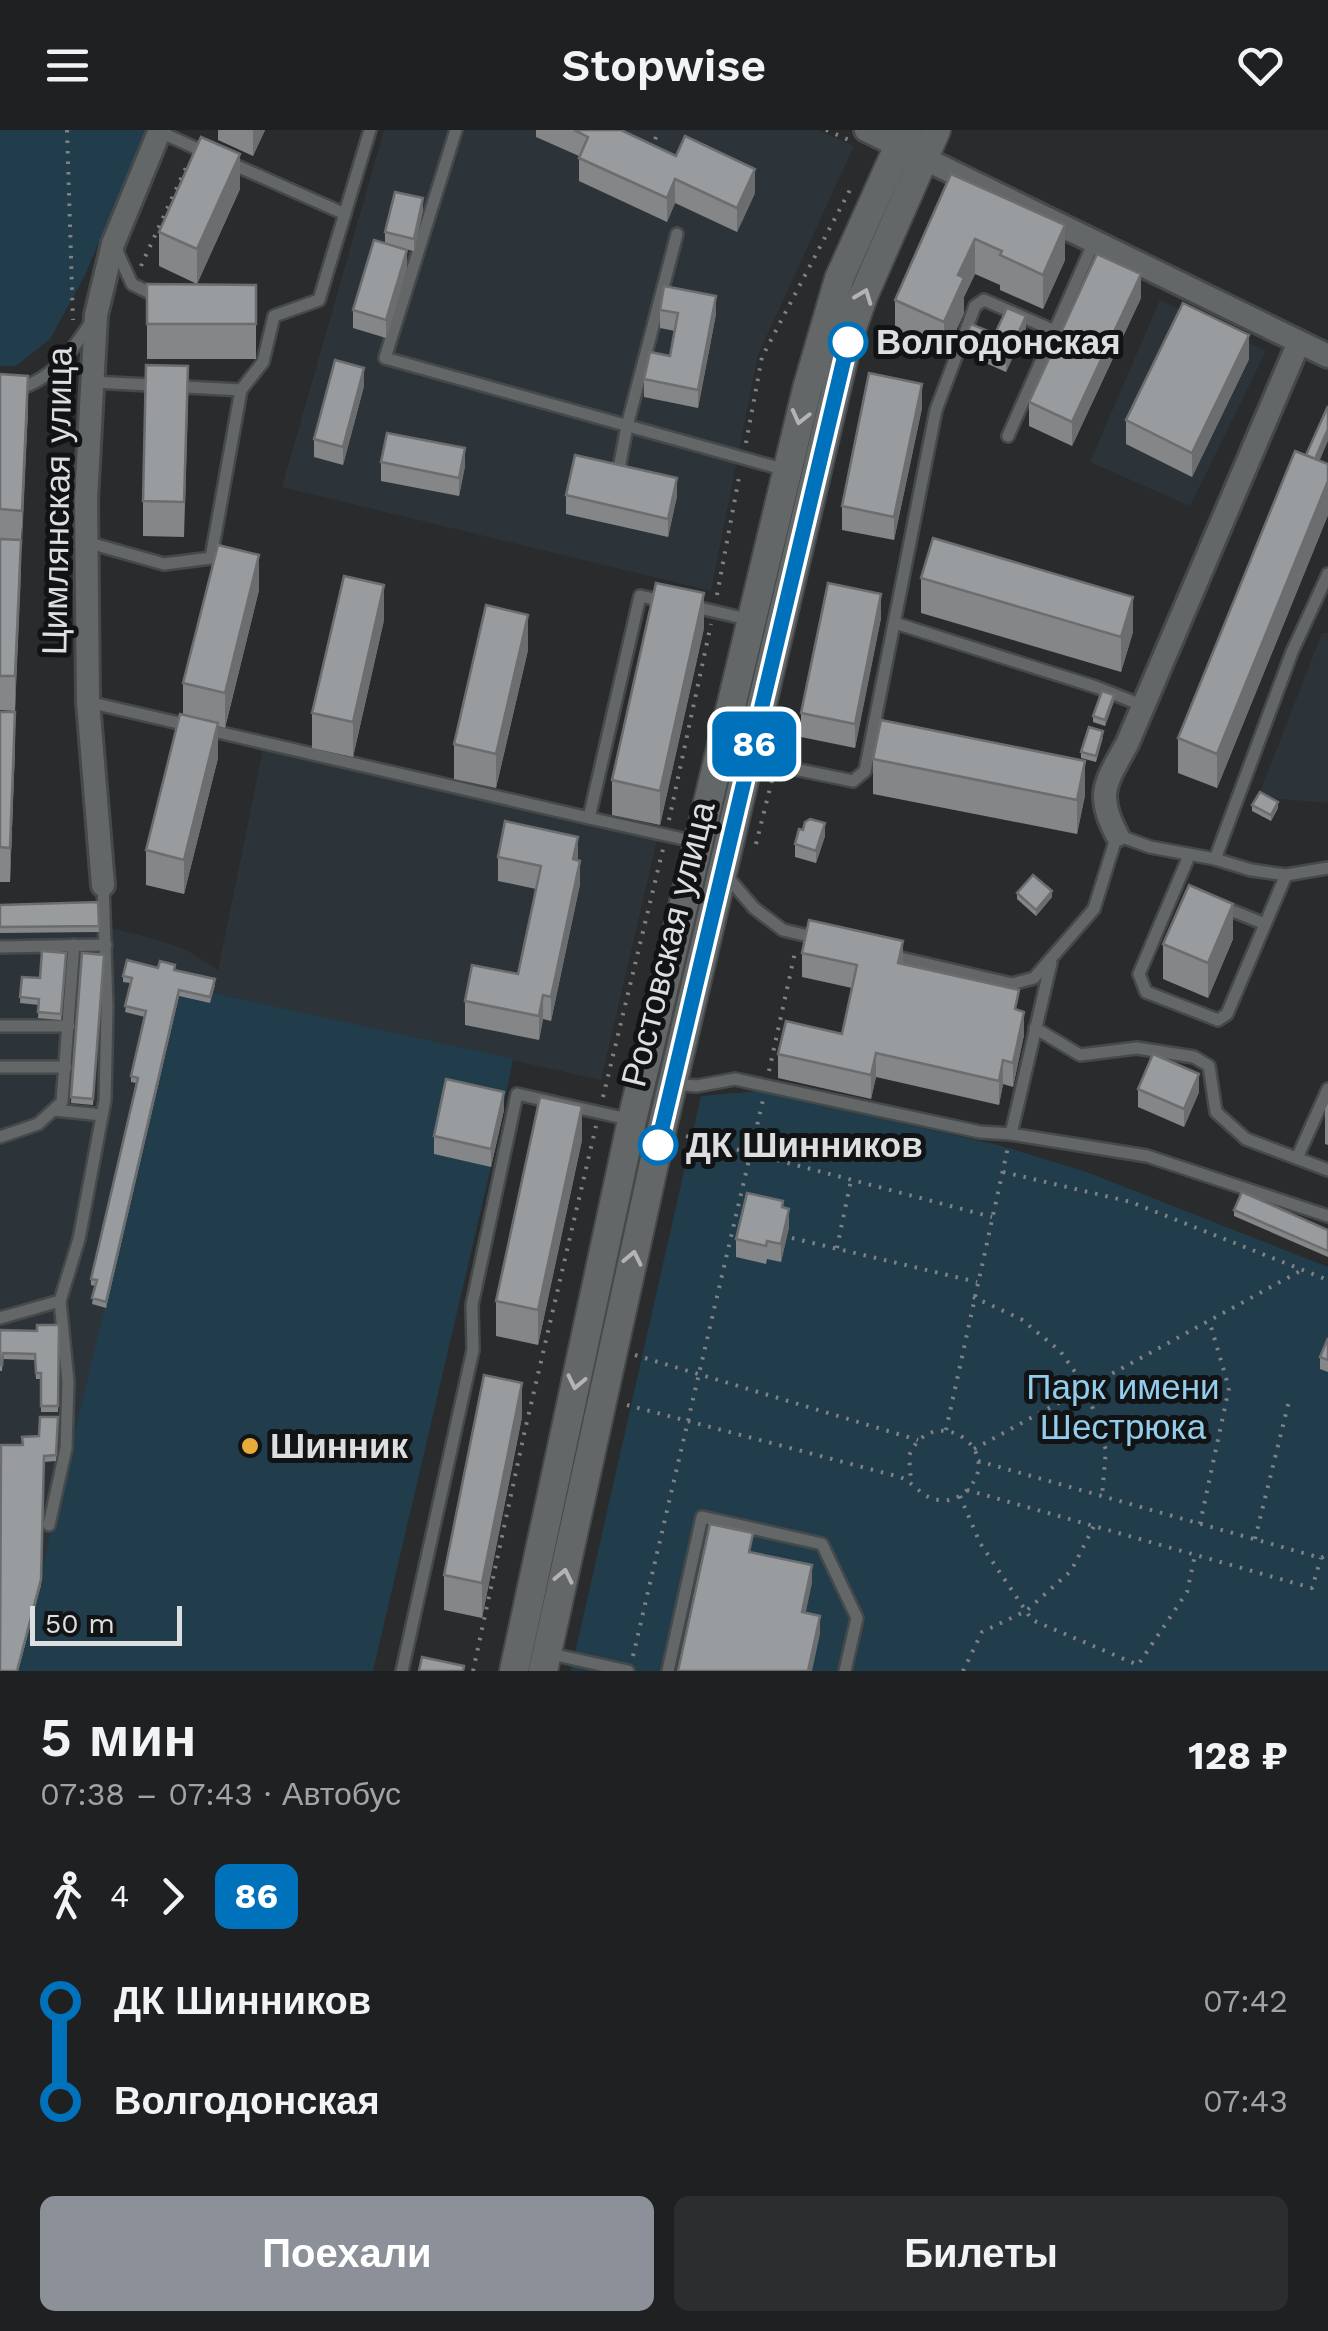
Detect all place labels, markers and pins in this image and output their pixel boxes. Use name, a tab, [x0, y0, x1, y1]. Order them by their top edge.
place label: Волгодонская	[876, 321, 1121, 363]
marker: Волгодонская	[829, 323, 867, 361]
place label: ДК Шинников	[686, 1124, 923, 1166]
marker: ДК Шинников	[639, 1126, 677, 1164]
place label: Шинник	[270, 1425, 408, 1467]
marker: Шинник	[239, 1435, 261, 1457]

